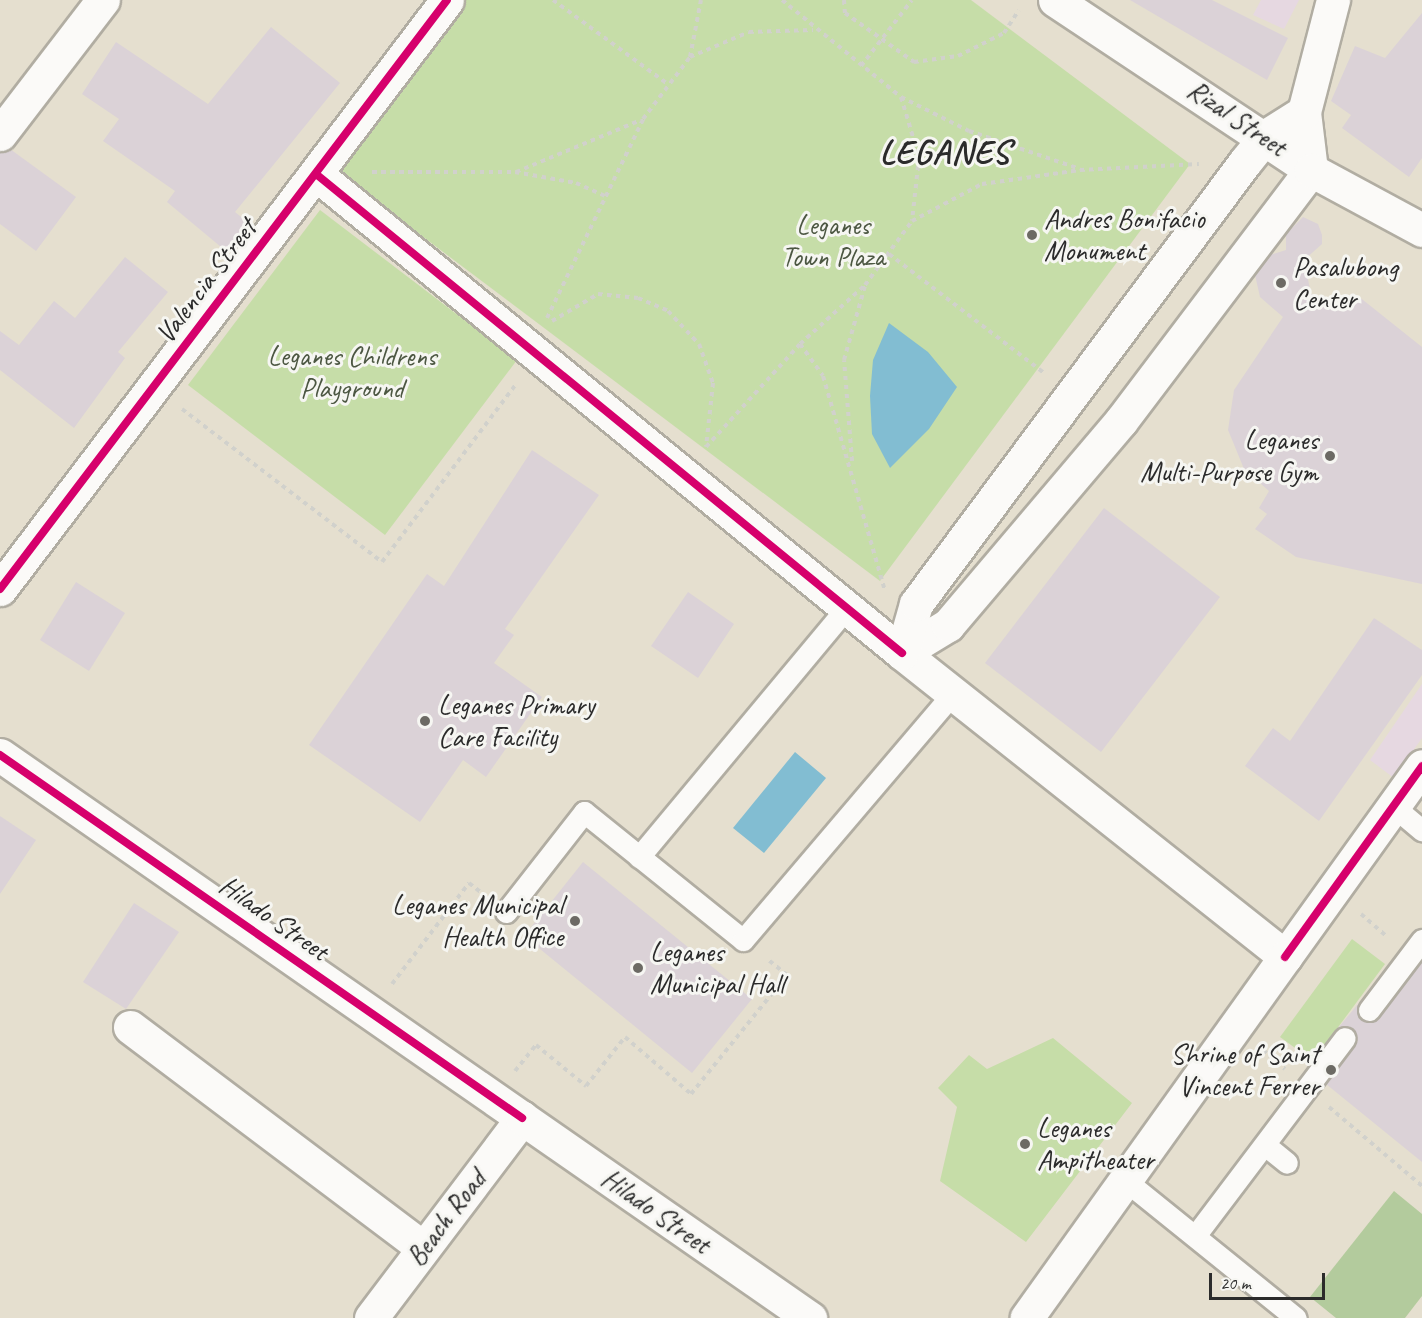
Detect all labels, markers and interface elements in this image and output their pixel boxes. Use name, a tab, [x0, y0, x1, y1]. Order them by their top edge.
street label: Rizal Street	[1181, 73, 1293, 163]
district label: LEGANES	[880, 132, 1010, 172]
place label: Andres Bonifacio Monument	[1044, 202, 1204, 268]
park label: Leganes Town Plaza	[781, 208, 885, 274]
street label: Valencia Street	[148, 212, 264, 350]
marker: Andres Bonifacio Monument	[1025, 228, 1039, 242]
place label: Pasalubong Center	[1293, 250, 1398, 316]
marker: Pasalubong Center	[1274, 276, 1288, 290]
park label: Leganes Childrens Playground	[268, 339, 436, 405]
place label: Leganes Multi-Purpose Gym	[1140, 423, 1318, 489]
marker: Leganes Multi-Purpose Gym	[1323, 449, 1337, 463]
place label: Leganes Primary Care Facility	[438, 688, 595, 754]
marker: Leganes Primary Care Facility	[416, 712, 434, 730]
street label: Hilado Street	[213, 868, 335, 968]
place label: Leganes Municipal Health Office	[392, 888, 563, 954]
marker: Leganes Municipal Health Office	[568, 914, 582, 928]
place label: Leganes Municipal Hall	[650, 935, 785, 1001]
marker: Leganes Municipal Hall	[631, 961, 645, 975]
place label: Shrine of Saint Vincent Ferrer	[1171, 1037, 1319, 1103]
marker: Shrine of Saint Vincent Ferrer	[1324, 1063, 1338, 1077]
place label: Leganes Ampitheater	[1037, 1111, 1154, 1177]
marker: Leganes Ampitheater	[1018, 1137, 1032, 1151]
street label: Hilado Street	[595, 1161, 717, 1261]
street label: Beach Road	[399, 1163, 493, 1273]
scale bar	[1212, 1261, 1328, 1299]
text: 20 m	[1220, 1272, 1251, 1294]

